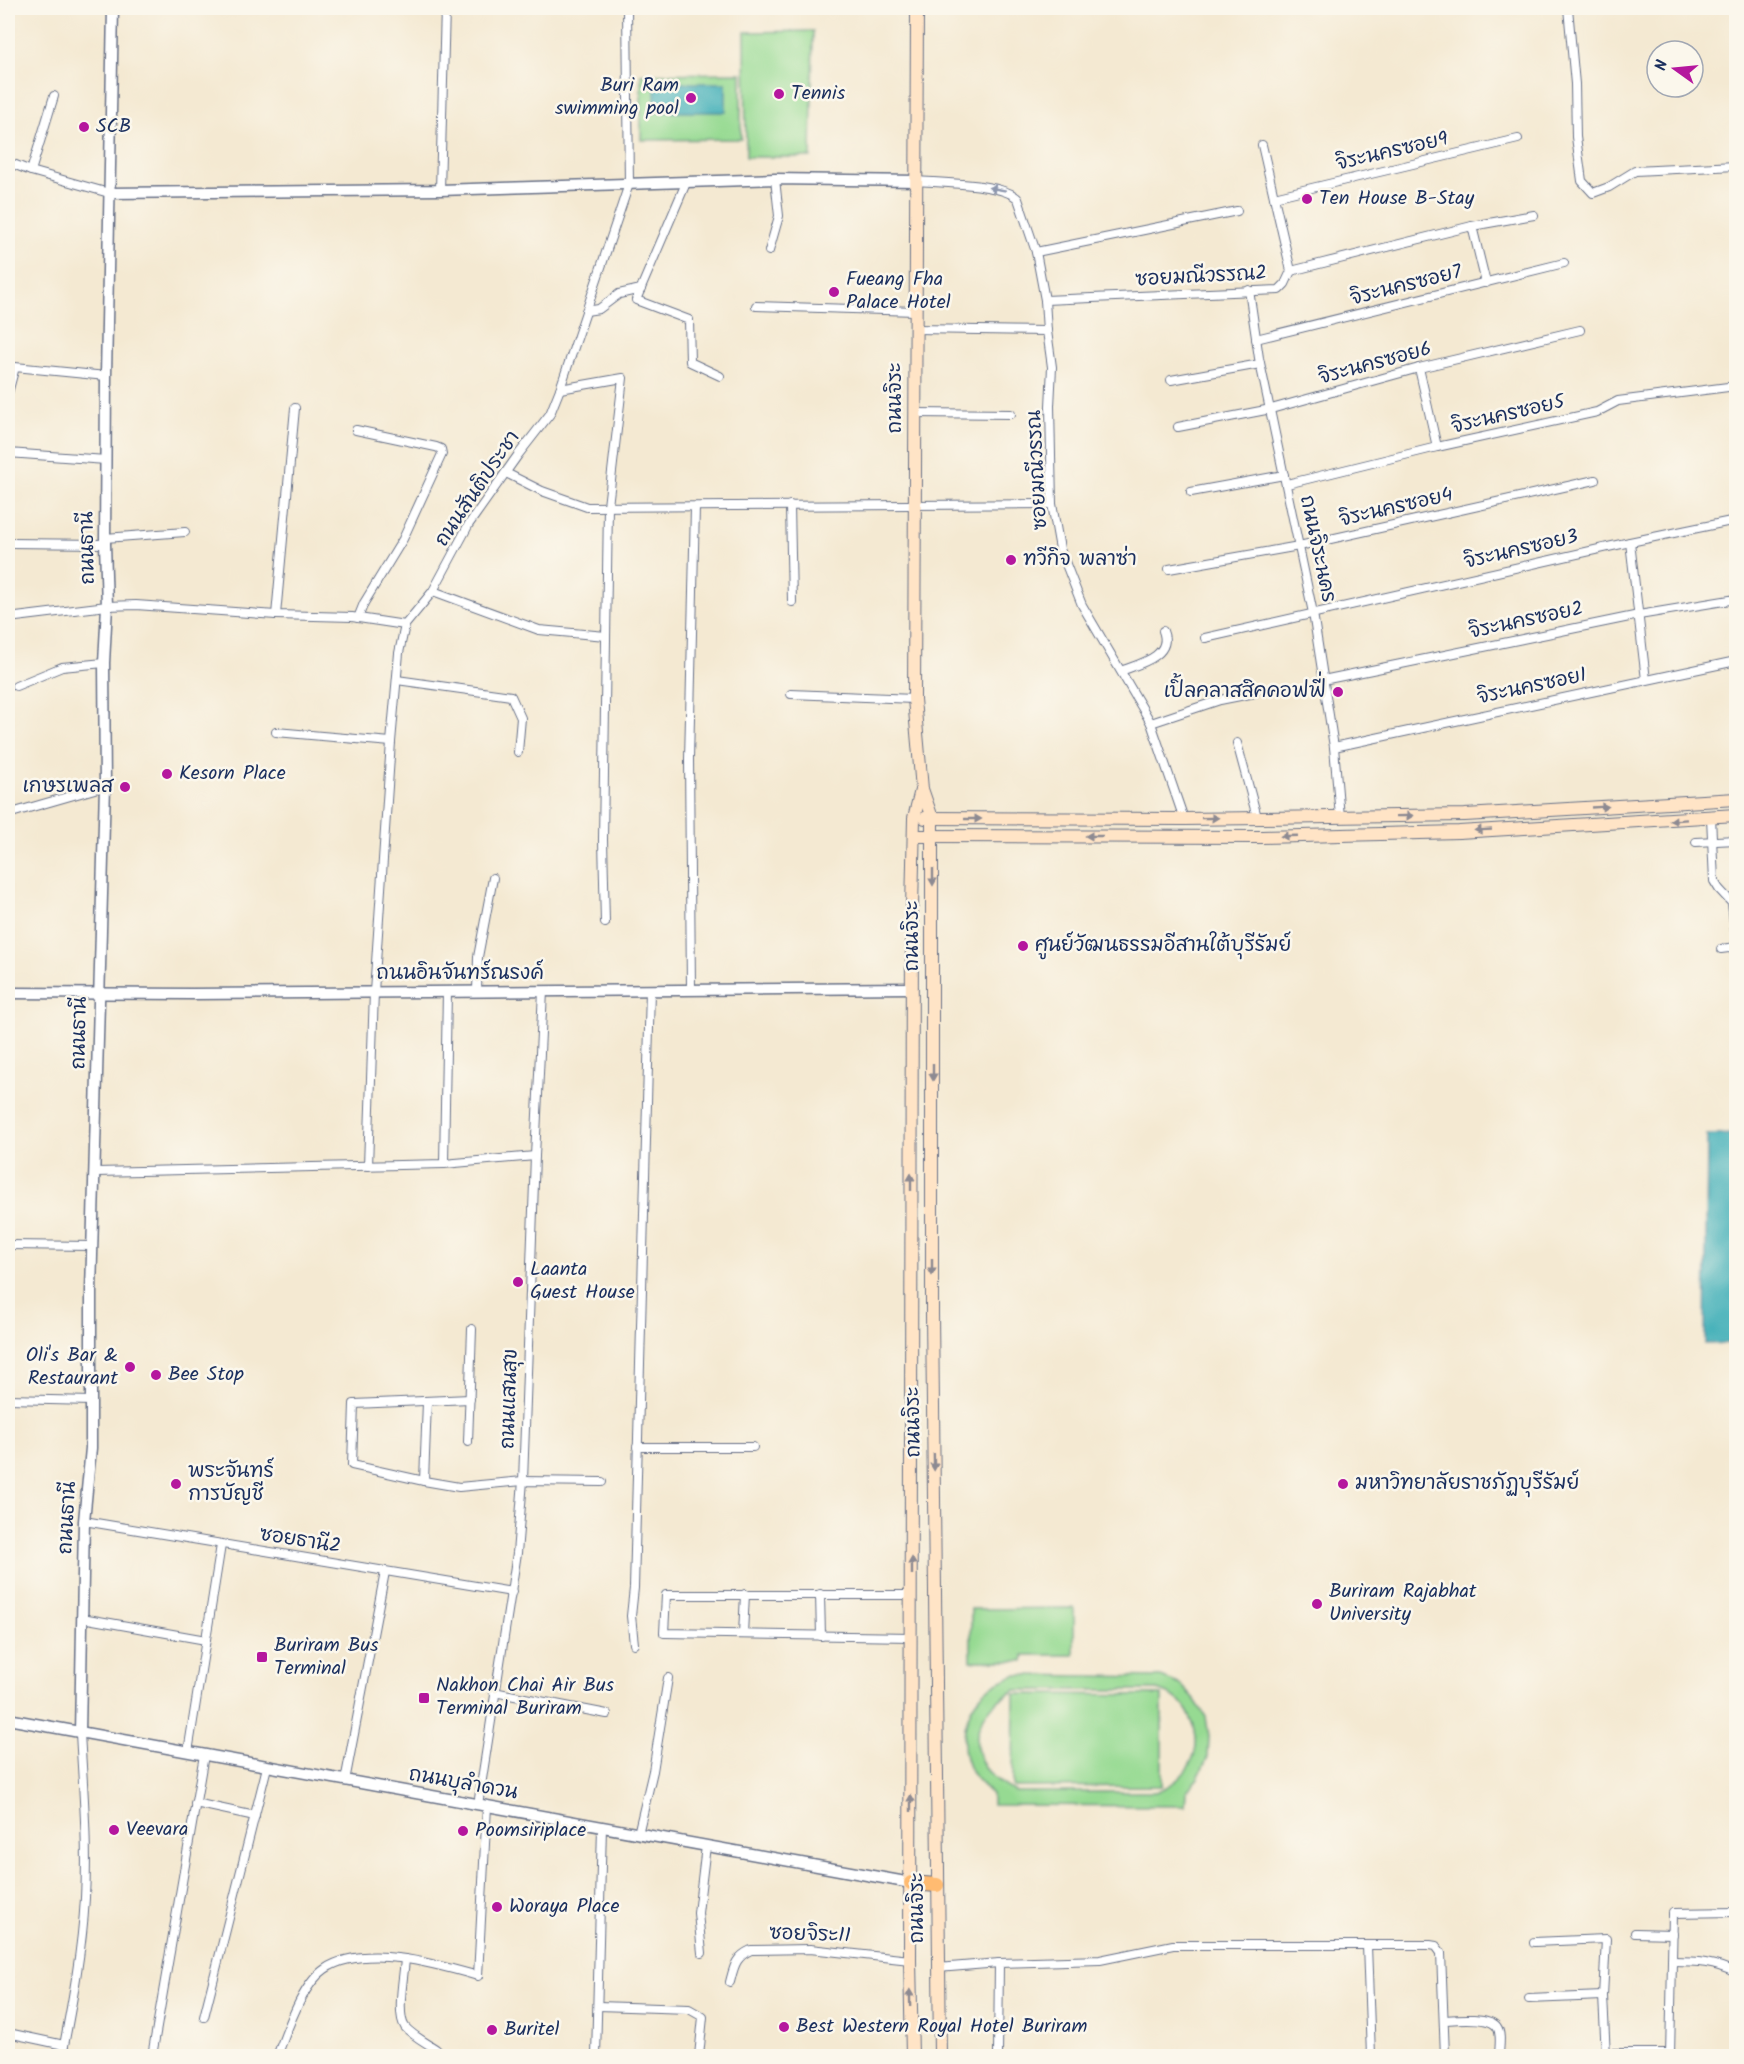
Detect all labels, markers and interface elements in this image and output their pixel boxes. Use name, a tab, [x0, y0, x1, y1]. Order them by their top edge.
north arrow	[1645, 39, 1705, 99]
text: N	[1649, 57, 1675, 74]
place label: Buri Ram swimming pool	[555, 70, 679, 125]
place label: Tennis	[791, 78, 846, 110]
marker: Tennis	[772, 87, 786, 101]
marker: Buri Ram swimming pool	[684, 91, 698, 105]
place label: SCB	[96, 111, 131, 143]
marker: SCB	[77, 120, 91, 134]
street label: จิระนครซอย9	[1332, 123, 1452, 181]
place label: Ten House B-Stay	[1319, 183, 1475, 215]
one-way arrow	[988, 185, 1007, 194]
marker: Ten House B-Stay	[1300, 192, 1314, 206]
street label: จิระนครซอย7	[1347, 256, 1466, 315]
street label: ซอยมณีวรรณ2	[1134, 258, 1268, 296]
place label: Fueang Fha Palace Hotel	[846, 264, 951, 319]
marker: Fueang Fha Palace Hotel	[827, 285, 841, 299]
street label: จิระนครซอย6	[1315, 334, 1435, 394]
street label: ถนนจิระ	[880, 362, 912, 434]
street label: จิระนครซอย5	[1448, 386, 1569, 444]
street label: ซอยมณีวรรณ	[1019, 409, 1057, 531]
street label: ถนนสันติประชา	[427, 424, 529, 554]
street label: จิระนครซอย4	[1336, 479, 1456, 537]
street label: ถนนจิระนคร	[1290, 492, 1344, 606]
street label: ถนนธานี	[71, 511, 105, 585]
street label: จิระนครซอย3	[1461, 521, 1581, 579]
place label: ทวีกิจ พลาซ่า	[1023, 544, 1137, 576]
marker: ทวีกิจ พลาซ่า	[1004, 553, 1018, 567]
street label: จิระนครซอย2	[1466, 593, 1586, 649]
street label: จิระนครซอย1	[1474, 660, 1590, 714]
place label: เปิ้ลคลาสสิคคอฟฟี่	[1164, 671, 1326, 708]
marker: เปิ้ลคลาสสิคคอฟฟี่	[1331, 685, 1345, 699]
place label: Kesorn Place	[179, 758, 286, 790]
marker: Kesorn Place	[160, 767, 174, 781]
place label: เกษรเพลส	[23, 771, 115, 803]
marker: เกษรเพลส	[118, 780, 132, 794]
one-way arrow	[1590, 802, 1609, 812]
one-way arrow	[1395, 811, 1414, 821]
one-way arrow	[963, 814, 982, 824]
one-way arrow	[1200, 814, 1219, 823]
one-way arrow	[1669, 815, 1688, 825]
one-way arrow	[1474, 826, 1493, 835]
one-way arrow	[1084, 831, 1103, 841]
one-way arrow	[1279, 831, 1298, 841]
one-way arrow	[928, 867, 938, 886]
street label: ถนนจิระ	[897, 900, 929, 972]
place label: ศูนย์วัฒนธรรมอีสานใต้บุรีรัมย์	[1035, 930, 1292, 962]
marker: ศูนย์วัฒนธรรมอีสานใต้บุรีรัมย์	[1016, 939, 1030, 953]
street label: ถนนอินจันทร์ณรงค์	[376, 958, 544, 990]
street label: ถนนธานี	[63, 996, 97, 1070]
one-way arrow	[928, 1062, 938, 1081]
one-way arrow	[906, 1173, 916, 1192]
place label: Laanta Guest House	[530, 1254, 635, 1309]
one-way arrow	[927, 1257, 937, 1276]
marker: Laanta Guest House	[511, 1275, 525, 1289]
place label: Oli's Bar & Restaurant	[26, 1340, 118, 1395]
street label: ถนนแสนสุข	[492, 1348, 528, 1450]
place label: Bee Stop	[168, 1359, 244, 1391]
marker: Oli's Bar & Restaurant	[123, 1360, 137, 1374]
marker: Bee Stop	[149, 1368, 163, 1382]
street label: ถนนจิระ	[897, 1386, 931, 1458]
one-way arrow	[929, 1452, 938, 1471]
place label: พระจันทร์ การบัญชี	[188, 1456, 275, 1511]
place label: มหาวิทยาลัยราชภัฏบุรีรัมย์	[1355, 1468, 1580, 1500]
marker: พระจันทร์ การบัญชี	[169, 1477, 183, 1491]
marker: มหาวิทยาลัยราชภัฏบุรีรัมย์	[1336, 1477, 1350, 1491]
street label: ถนนธานี	[50, 1481, 86, 1555]
street label: ซอยธานี2	[257, 1519, 343, 1563]
one-way arrow	[907, 1557, 917, 1576]
place label: Buriram Rajabhat University	[1329, 1576, 1477, 1631]
marker: Buriram Rajabhat University	[1310, 1597, 1324, 1611]
place label: Buriram Bus Terminal	[274, 1630, 379, 1685]
marker: Buriram Bus Terminal	[255, 1650, 269, 1664]
place label: Nakhon Chai Air Bus Terminal Buriram	[436, 1670, 615, 1725]
marker: Nakhon Chai Air Bus Terminal Buriram	[417, 1691, 431, 1705]
street label: ถนนบุลำดวน	[406, 1759, 520, 1809]
one-way arrow	[906, 1794, 916, 1813]
place label: Veevara	[126, 1814, 188, 1846]
place label: Poomsiriplace	[475, 1815, 586, 1847]
marker: Veevara	[107, 1823, 121, 1837]
marker: Poomsiriplace	[456, 1824, 470, 1838]
street label: ถนนจิระ	[902, 1872, 934, 1944]
place label: Woraya Place	[509, 1891, 620, 1923]
marker: Woraya Place	[490, 1900, 504, 1914]
street label: ซอยจิระ11	[769, 1918, 851, 1952]
one-way arrow	[906, 1989, 915, 2008]
place label: Best Western Royal Hotel Buriram	[796, 2011, 1087, 2043]
place label: Buritel	[504, 2014, 559, 2046]
marker: Best Western Royal Hotel Buriram	[777, 2020, 791, 2034]
marker: Buritel	[485, 2023, 499, 2037]

